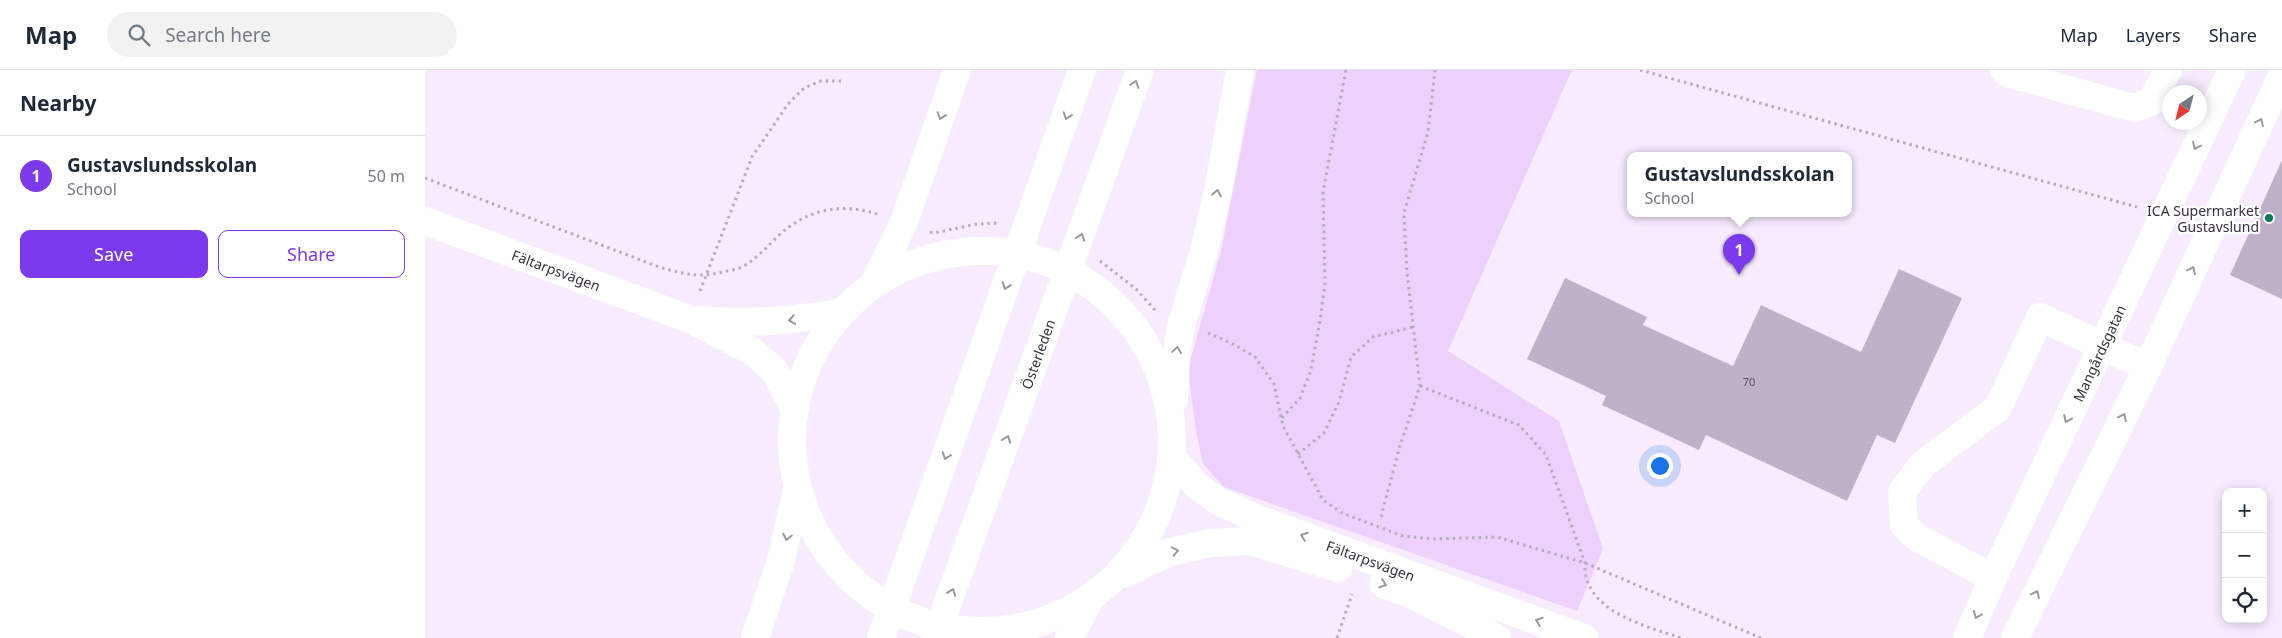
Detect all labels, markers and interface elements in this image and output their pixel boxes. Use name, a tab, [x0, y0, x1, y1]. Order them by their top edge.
search box	[107, 12, 457, 57]
text: Map	[25, 18, 77, 51]
icon: search	[125, 21, 153, 49]
text: Search here	[165, 22, 271, 48]
text: Map	[2060, 23, 2098, 47]
text: Layers	[2126, 23, 2181, 47]
text: Share	[2209, 23, 2257, 47]
one-way arrow	[1129, 81, 1139, 89]
north arrow	[2162, 85, 2207, 130]
text: Nearby	[20, 89, 96, 117]
one-way arrow	[937, 111, 947, 120]
one-way arrow	[1063, 112, 1073, 120]
one-way arrow	[2254, 118, 2265, 127]
one-way arrow	[2192, 141, 2202, 150]
text: Gustavslundsskolan	[67, 152, 257, 178]
popup	[1627, 152, 1852, 217]
text: Gustavslundsskolan	[1644, 161, 1835, 187]
text: 1	[31, 165, 41, 187]
text: 50 m	[368, 165, 405, 187]
text: School	[67, 178, 117, 200]
text: School	[1644, 187, 1694, 209]
one-way arrow	[1211, 188, 1222, 197]
place label: ICA Supermarket Gustavslund	[2147, 201, 2259, 236]
marker: ICA Supermarket Gustavslund	[2263, 212, 2275, 224]
button: Save	[20, 230, 208, 278]
button: Share	[218, 230, 405, 278]
one-way arrow	[1075, 234, 1085, 242]
pin: 1	[1723, 234, 1755, 275]
street label: Fältarpsvägen	[509, 245, 603, 295]
one-way arrow	[2186, 266, 2197, 275]
one-way arrow	[1002, 281, 1012, 290]
street label: Mangårdsgatan	[2068, 302, 2130, 404]
one-way arrow	[787, 315, 796, 325]
street label: Österleden	[1016, 316, 1059, 392]
one-way arrow	[1171, 346, 1182, 354]
house number: 70	[1743, 374, 1755, 389]
one-way arrow	[2117, 413, 2127, 422]
one-way arrow	[2064, 414, 2074, 423]
one-way arrow	[1001, 436, 1011, 444]
one-way arrow	[942, 451, 952, 459]
your location	[1647, 453, 1673, 479]
map controls	[2222, 488, 2267, 623]
button: +	[2222, 488, 2267, 533]
one-way arrow	[782, 532, 793, 541]
one-way arrow	[1300, 532, 1308, 542]
button: −	[2222, 533, 2267, 578]
street label: Fältarpsvägen	[1324, 535, 1418, 585]
one-way arrow	[1171, 546, 1180, 557]
one-way arrow	[1378, 578, 1386, 588]
button: locate	[2222, 578, 2267, 623]
one-way arrow	[946, 588, 956, 597]
one-way arrow	[2030, 590, 2040, 599]
one-way arrow	[1973, 610, 1984, 619]
one-way arrow	[1535, 617, 1543, 627]

